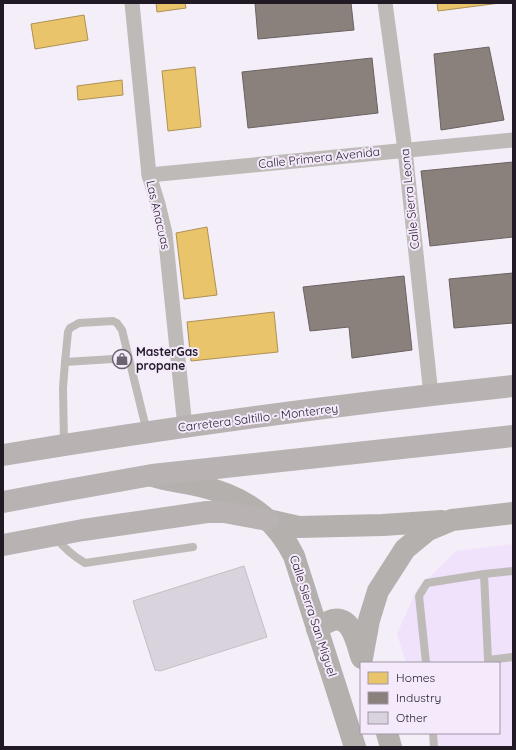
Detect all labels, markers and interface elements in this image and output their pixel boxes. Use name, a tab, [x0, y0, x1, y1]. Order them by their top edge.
street label: Calle Primera Avenida	[257, 144, 380, 171]
street label: Calle Sierra Leona	[397, 148, 422, 250]
street label: Las Anacuas	[143, 179, 174, 251]
place label: MasterGas propane	[136, 344, 198, 373]
shop icon: MasterGas propane	[111, 348, 133, 370]
street label: Carretera Saltillo - Monterrey	[177, 400, 339, 435]
street label: Calle Sierra San Miguel	[287, 553, 340, 678]
legend	[360, 662, 500, 734]
text: Homes	[396, 670, 436, 685]
text: Industry	[396, 690, 441, 705]
text: Other	[396, 710, 428, 725]

